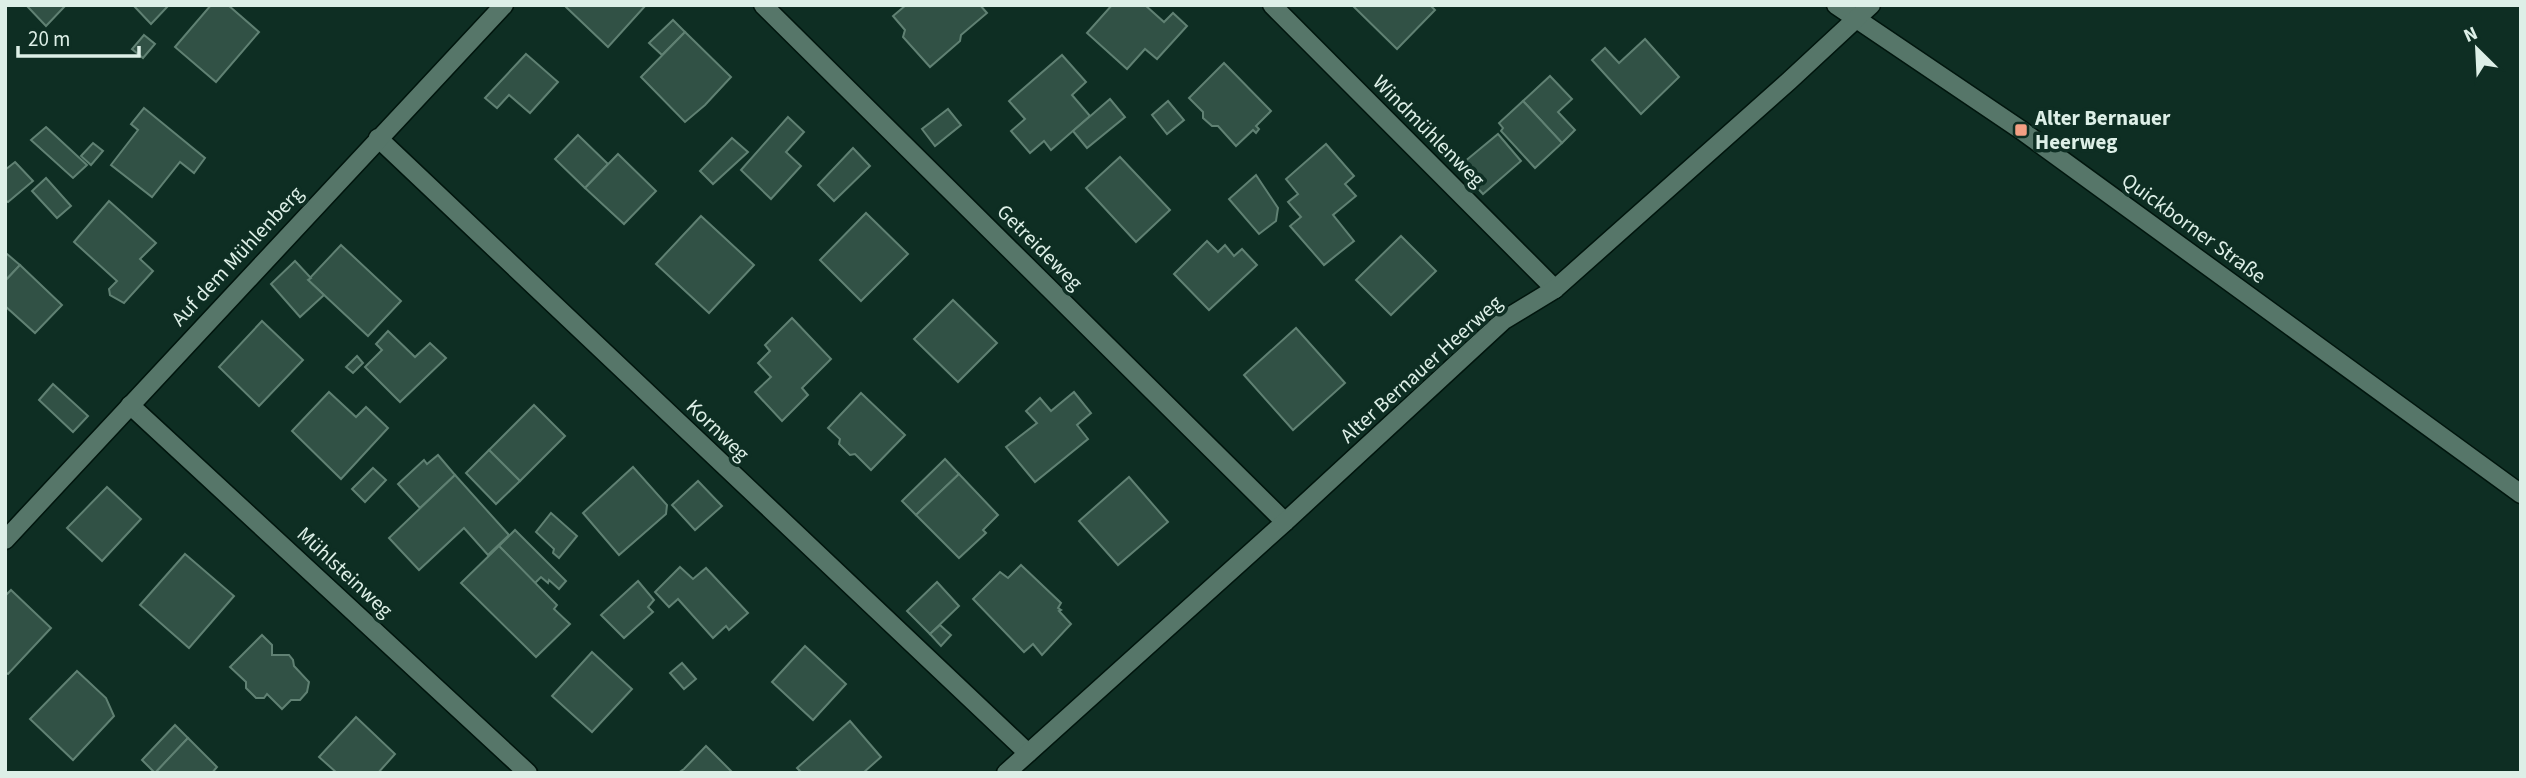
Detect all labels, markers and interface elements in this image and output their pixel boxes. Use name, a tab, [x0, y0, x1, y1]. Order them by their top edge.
scale bar	[18, 14, 138, 58]
north arrow	[2442, 14, 2512, 84]
text: N	[2459, 20, 2482, 50]
text: 20 m	[28, 24, 70, 54]
street label: Windmühlenweg	[1366, 68, 1492, 194]
place label: Alter Bernauer Heerweg	[2034, 103, 2171, 157]
marker: Alter Bernauer Heerweg	[2013, 122, 2029, 138]
street label: Quickborner Straße	[2116, 165, 2272, 291]
street label: Auf dem Mühlenberg	[164, 179, 310, 333]
street label: Getreideweg	[990, 197, 1090, 297]
street label: Alter Bernauer Heerweg	[1333, 288, 1509, 450]
street label: Kornweg	[680, 392, 757, 468]
street label: Mühlsteinweg	[290, 520, 400, 625]

